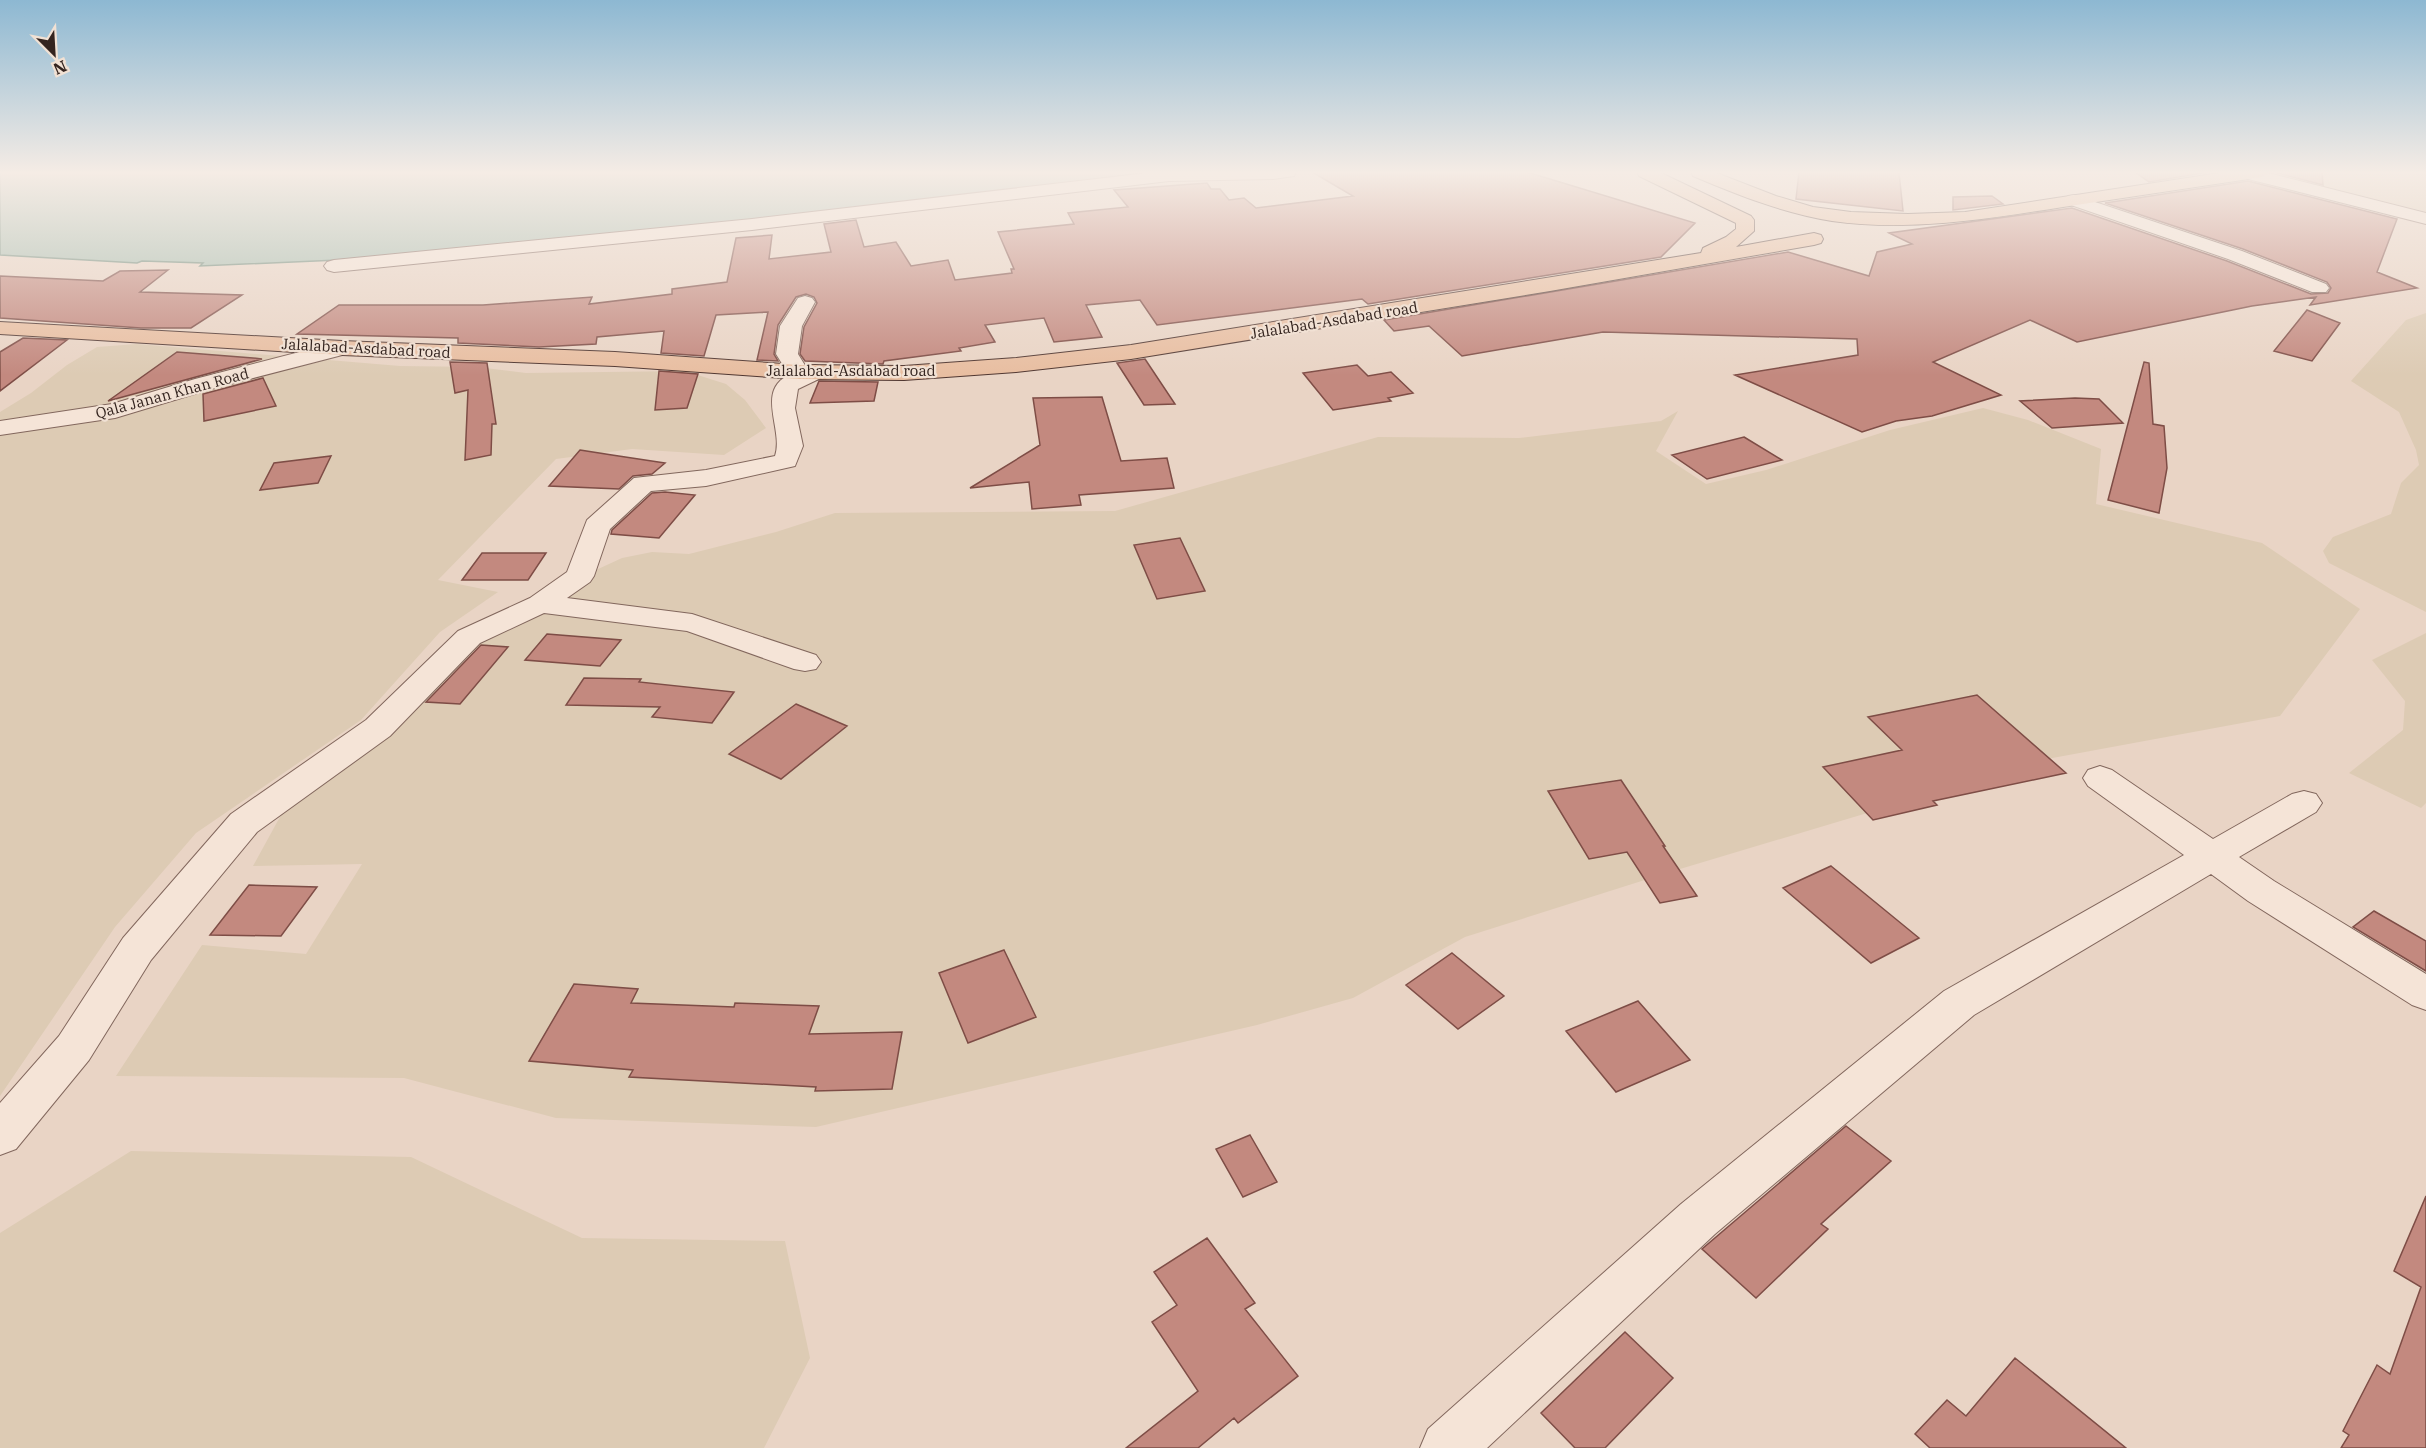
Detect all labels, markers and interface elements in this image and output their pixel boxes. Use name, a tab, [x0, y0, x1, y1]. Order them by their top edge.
north arrow	[24, 24, 84, 84]
text: N	[50, 56, 70, 79]
street label: Jalalabad-Asdabad road	[1249, 297, 1419, 343]
street label: Jalalabad-Asdabad road	[281, 334, 451, 362]
street label: Jalalabad-Asdabad road	[766, 361, 936, 380]
street label: Qala Janan Khan Road	[93, 363, 251, 423]

